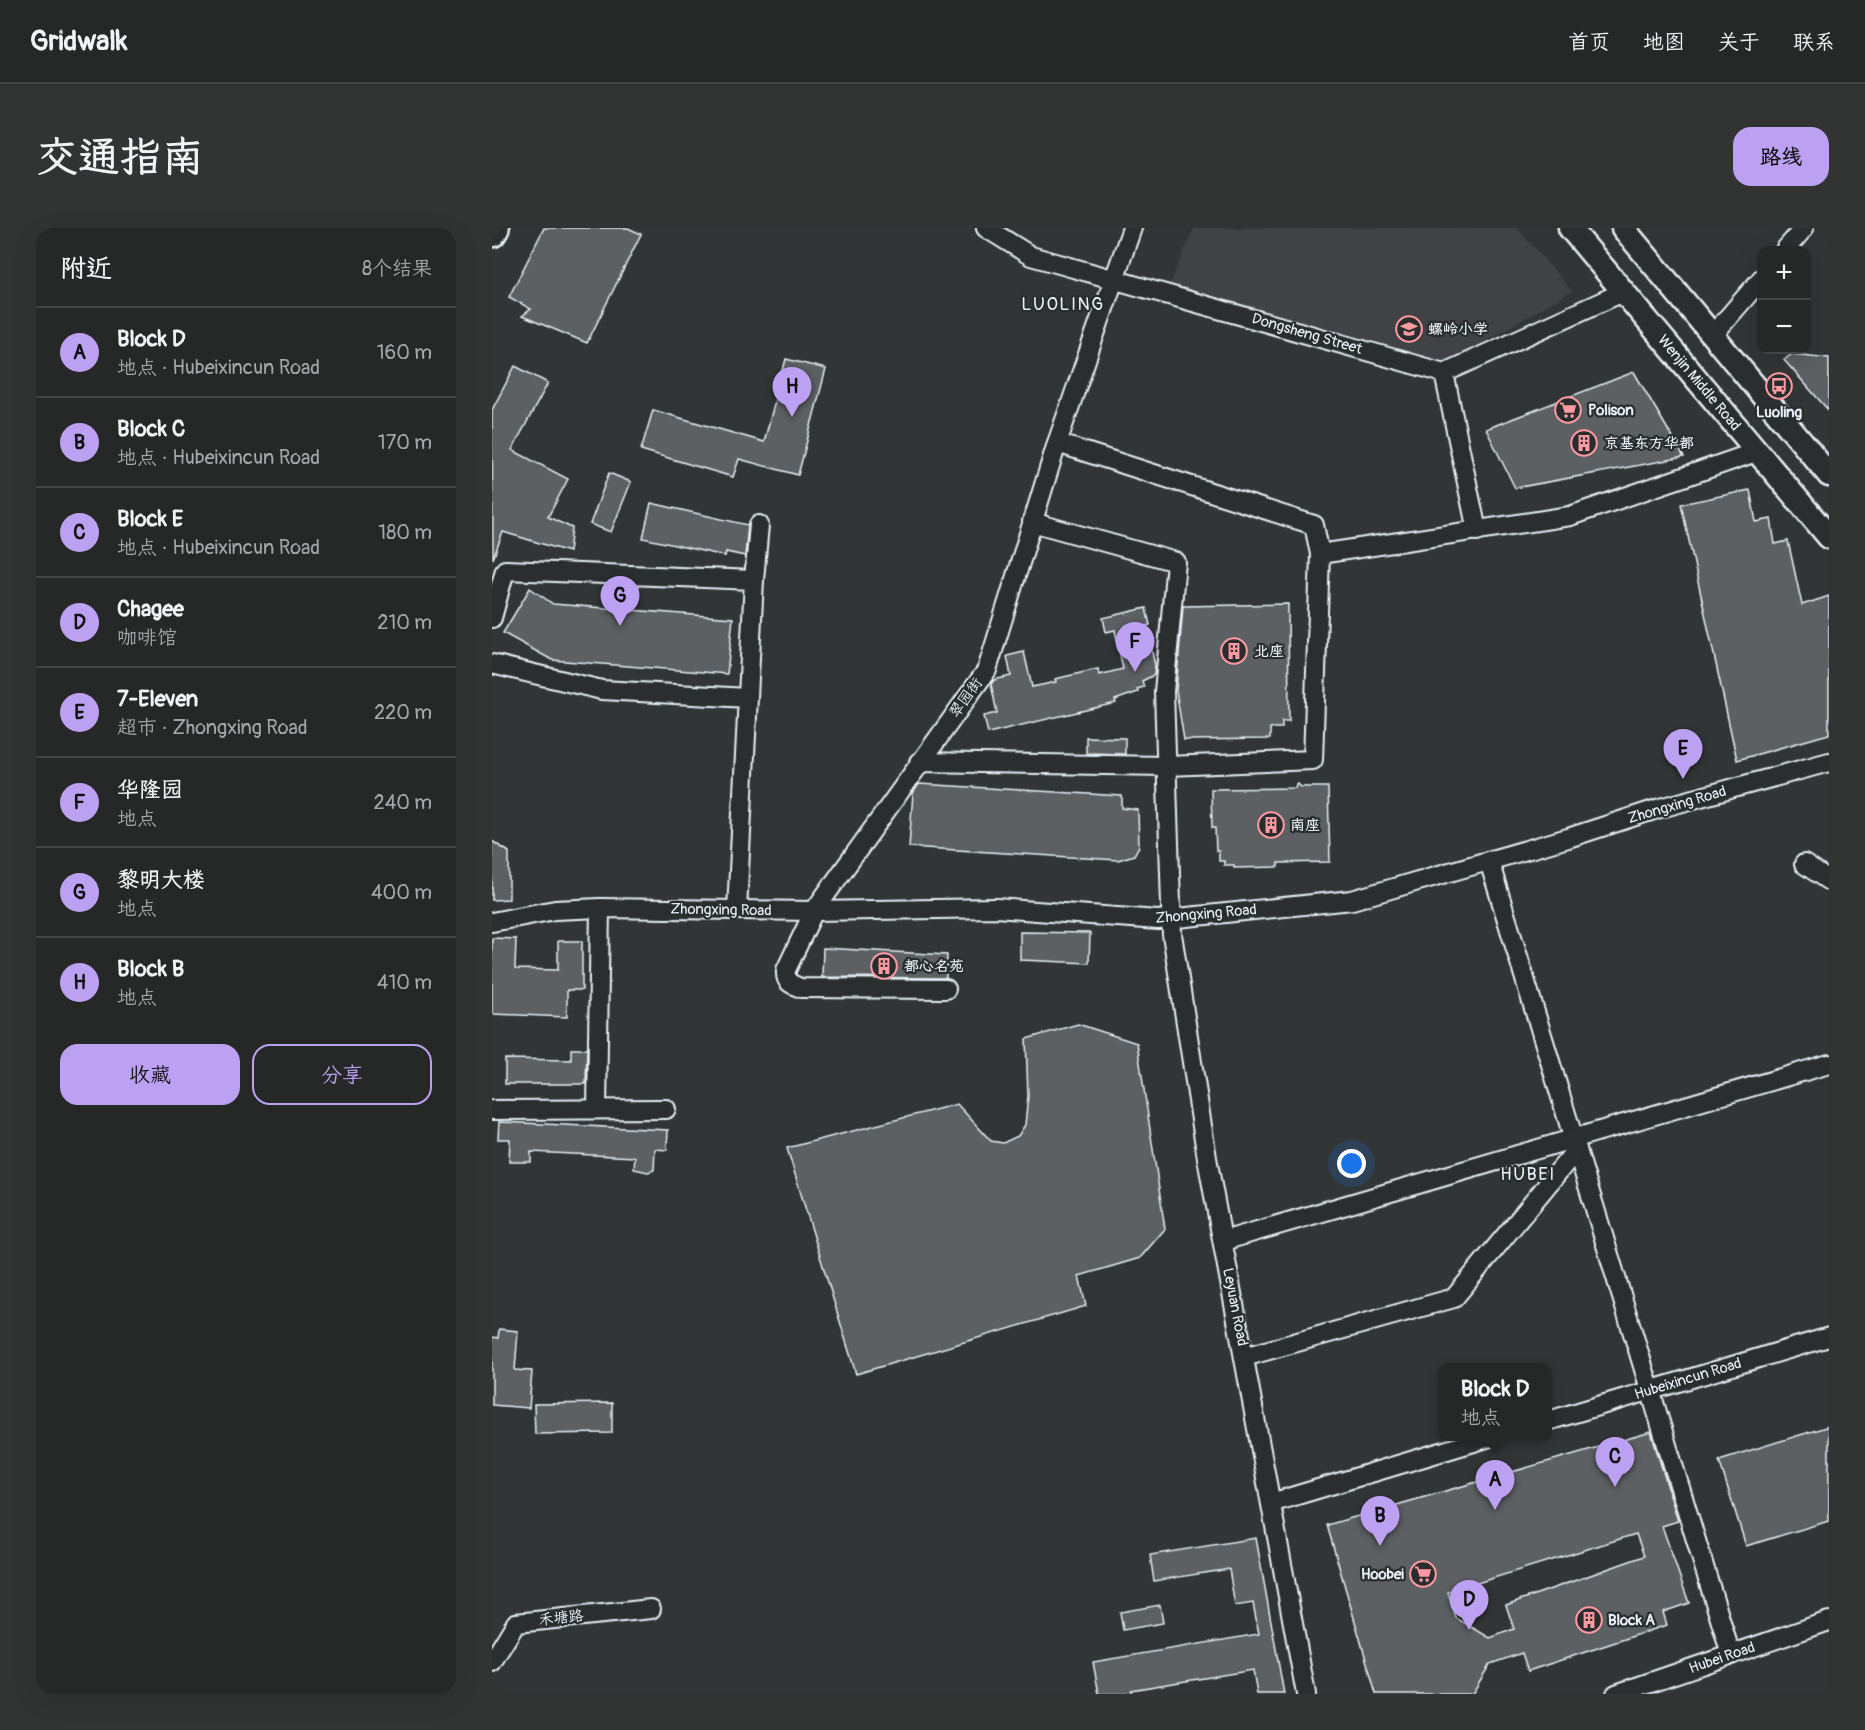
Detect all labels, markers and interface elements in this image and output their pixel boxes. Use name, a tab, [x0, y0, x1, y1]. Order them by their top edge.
text: Gridwalk	[30, 24, 128, 59]
text: 首页	[1568, 29, 1610, 56]
text: 地图	[1643, 29, 1685, 56]
text: 关于	[1718, 29, 1760, 56]
text: 联系	[1793, 29, 1835, 56]
button: 路线	[1733, 127, 1829, 186]
text: 交通指南	[36, 132, 204, 184]
map controls	[1757, 246, 1811, 354]
button: +	[1757, 246, 1811, 300]
text: 附近	[60, 253, 112, 285]
text: 8个结果	[362, 256, 432, 281]
district label: LUOLING	[1021, 293, 1105, 316]
button: −	[1757, 300, 1811, 354]
street label: Dongsheng Street	[1250, 309, 1365, 359]
school or university icon: 螺岭小学	[1394, 314, 1424, 344]
place label: 螺岭小学	[1428, 320, 1488, 339]
text: Block D	[117, 325, 185, 353]
street label: Wenjin Middle Road	[1653, 331, 1745, 435]
text: A	[73, 340, 86, 365]
text: 160 m	[377, 340, 432, 365]
text: 地点 · Hubeixincun Road	[117, 355, 320, 380]
pin: H	[772, 368, 812, 417]
bus stop icon: Luoling	[1764, 371, 1794, 401]
supermarket icon: Polison	[1553, 395, 1583, 425]
place label: Polison	[1588, 401, 1634, 420]
place label: Luoling	[1756, 403, 1803, 422]
text: Block C	[117, 415, 185, 443]
building icon: 京基东方华都	[1569, 428, 1599, 458]
text: B	[74, 430, 85, 455]
text: 170 m	[378, 430, 432, 455]
place label: 京基东方华都	[1604, 434, 1694, 453]
text: 地点 · Hubeixincun Road	[117, 445, 320, 470]
text: Block E	[117, 505, 183, 533]
text: C	[73, 520, 86, 545]
text: 180 m	[378, 520, 432, 545]
text: 地点 · Hubeixincun Road	[117, 535, 320, 560]
pin: G	[600, 576, 640, 626]
text: Chagee	[117, 595, 184, 623]
text: D	[73, 610, 86, 635]
text: 210 m	[377, 610, 432, 635]
pin: F	[1116, 622, 1154, 672]
text: 咖啡馆	[117, 625, 177, 650]
building icon: 北座	[1219, 636, 1249, 666]
place label: 北座	[1254, 642, 1284, 661]
street label: 翠园街	[945, 674, 987, 722]
text: 7-Eleven	[117, 685, 198, 713]
text: E	[74, 700, 85, 725]
text: 220 m	[374, 700, 432, 725]
text: 超市 · Zhongxing Road	[117, 715, 308, 740]
pin: E	[1664, 730, 1702, 779]
text: 华隆园	[117, 776, 183, 804]
street label: Zhongxing Road	[1626, 782, 1728, 828]
text: F	[73, 790, 86, 815]
text: 240 m	[373, 790, 432, 815]
text: 地点	[117, 806, 157, 831]
building icon: 南座	[1256, 810, 1286, 840]
place label: 南座	[1290, 816, 1320, 835]
text: 黎明大楼	[117, 866, 205, 894]
text: G	[73, 880, 86, 905]
text: 400 m	[371, 880, 432, 905]
text: 地点	[117, 896, 157, 921]
street label: Zhongxing Road	[670, 900, 772, 920]
street label: Zhongxing Road	[1155, 900, 1257, 928]
building icon: 都心名苑	[869, 951, 899, 981]
text: Block B	[117, 955, 184, 983]
place label: 都心名苑	[904, 957, 964, 976]
text: H	[73, 970, 86, 995]
text: 410 m	[377, 970, 432, 995]
text: 地点	[117, 985, 157, 1010]
button: 收藏	[60, 1044, 240, 1105]
button: 分享	[252, 1044, 432, 1105]
your location	[1337, 1149, 1366, 1178]
district label: HUBEI	[1500, 1163, 1556, 1186]
street label: Leyuan Road	[1218, 1266, 1252, 1348]
street label: Hubeixincun Road	[1632, 1354, 1744, 1404]
popup	[1438, 1363, 1552, 1441]
text: Block D	[1461, 1375, 1529, 1403]
text: 地点	[1461, 1405, 1501, 1430]
pin: C	[1596, 1438, 1634, 1487]
pin: A	[1476, 1460, 1514, 1510]
pin: B	[1360, 1496, 1400, 1546]
supermarket icon: Hoobei	[1408, 1559, 1438, 1589]
place label: Hoobei	[1361, 1565, 1404, 1584]
pin: D	[1450, 1580, 1488, 1630]
building icon: Block A	[1574, 1605, 1604, 1635]
street label: 禾塘路	[538, 1606, 584, 1630]
place label: Block A	[1608, 1611, 1655, 1630]
street label: Hubei Road	[1686, 1638, 1758, 1678]

